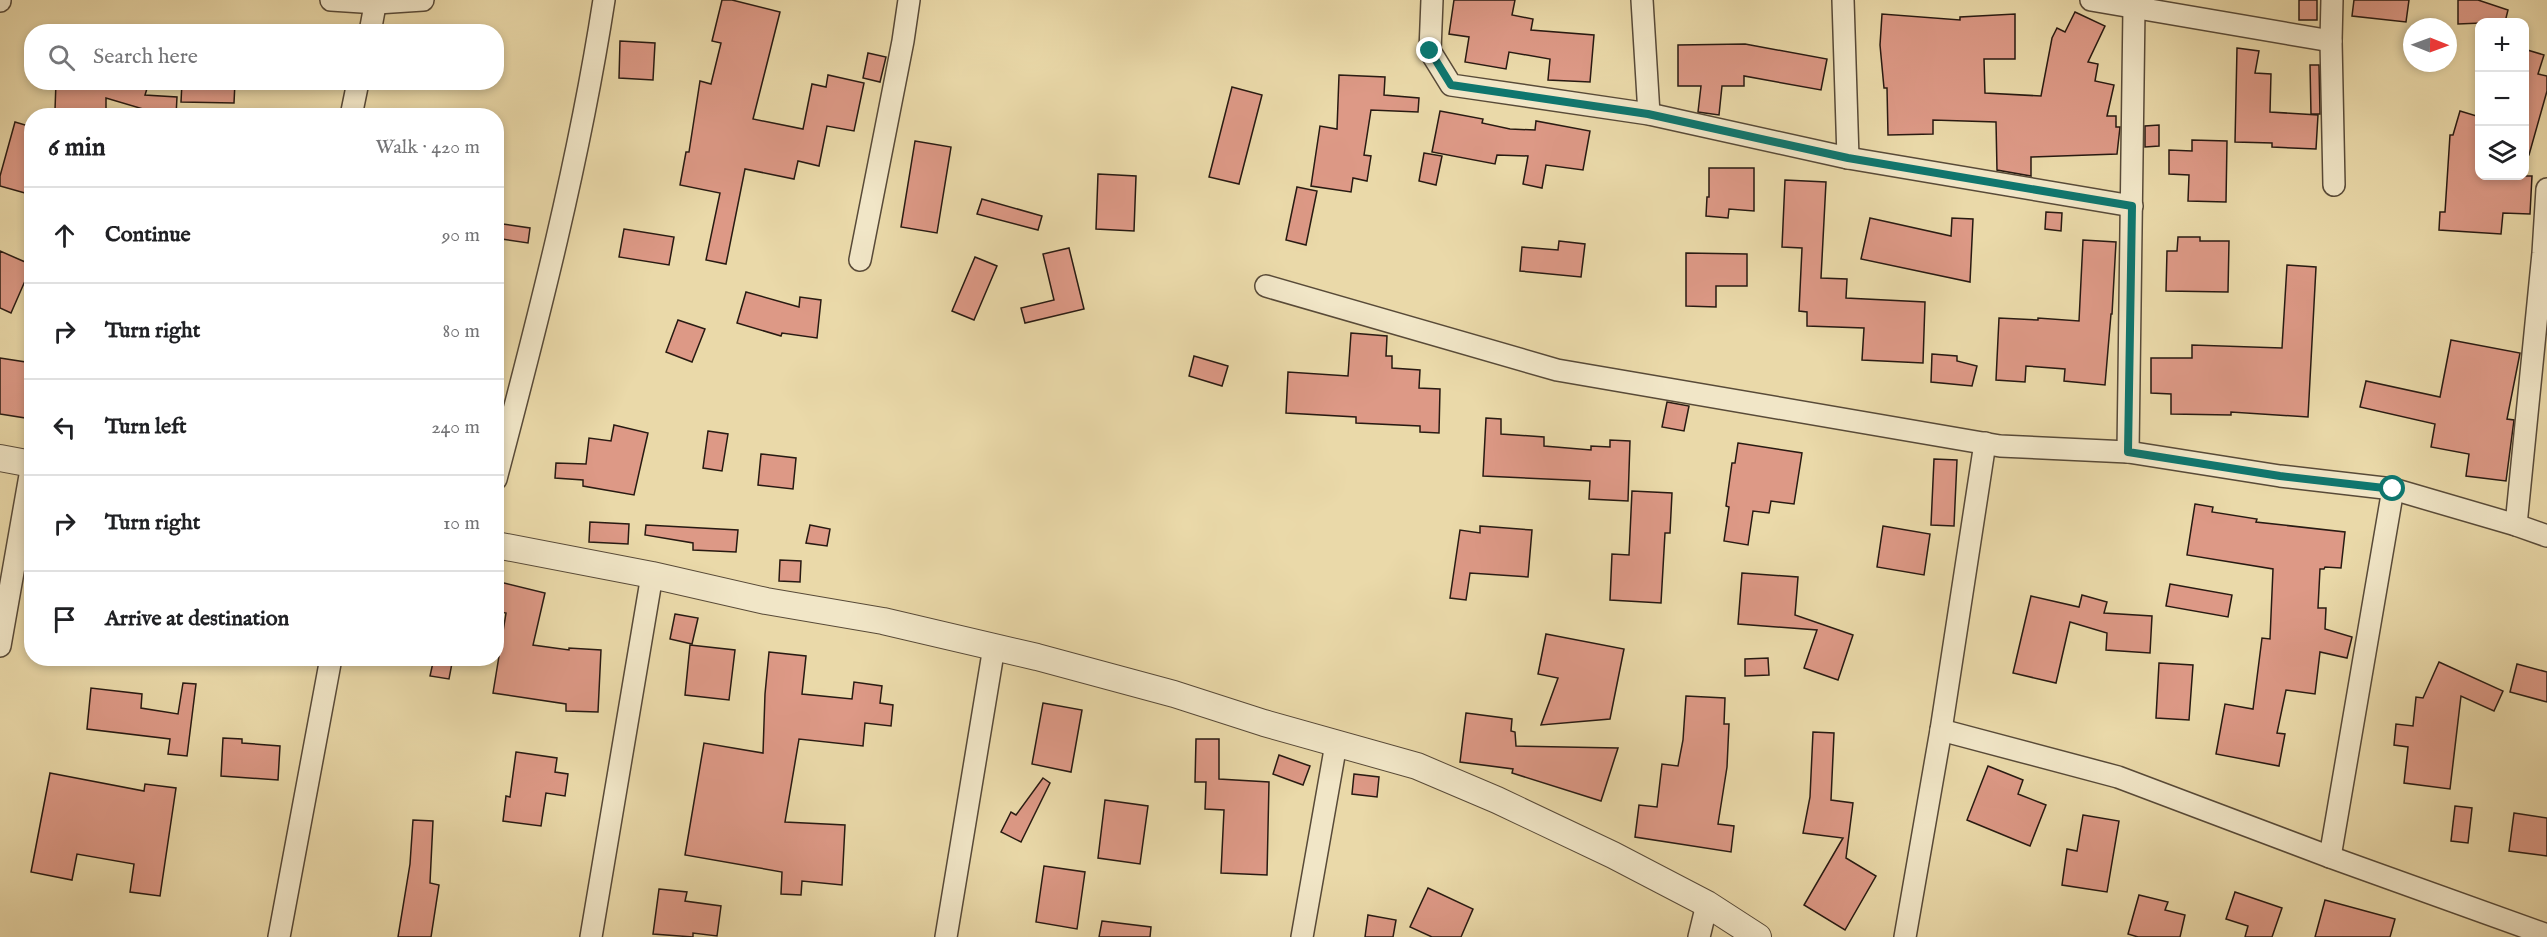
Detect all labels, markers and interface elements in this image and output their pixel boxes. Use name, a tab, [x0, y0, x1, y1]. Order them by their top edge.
north arrow	[2403, 18, 2457, 72]
map controls	[2475, 18, 2529, 180]
button: +	[2475, 18, 2529, 72]
search box	[24, 24, 504, 90]
route end	[1416, 37, 1442, 63]
icon: search	[45, 41, 78, 74]
text: Search here	[93, 43, 198, 71]
button: −	[2475, 72, 2529, 126]
button: layers	[2475, 126, 2529, 180]
text: 6 min	[48, 131, 106, 164]
text: Walk · 420 m	[375, 135, 480, 160]
icon: ahead	[48, 219, 81, 252]
text: Continue	[105, 221, 191, 249]
text: 90 m	[442, 223, 480, 248]
icon: right	[48, 315, 81, 348]
text: Turn right	[105, 317, 200, 345]
text: 80 m	[443, 319, 480, 344]
icon: left	[48, 411, 81, 444]
text: Turn left	[105, 413, 187, 441]
text: 240 m	[431, 415, 480, 440]
route start	[2379, 475, 2405, 501]
icon: right	[48, 507, 81, 540]
text: Turn right	[105, 509, 200, 537]
text: 10 m	[443, 511, 480, 536]
icon: arrive	[48, 603, 81, 636]
text: Arrive at destination	[105, 605, 289, 633]

